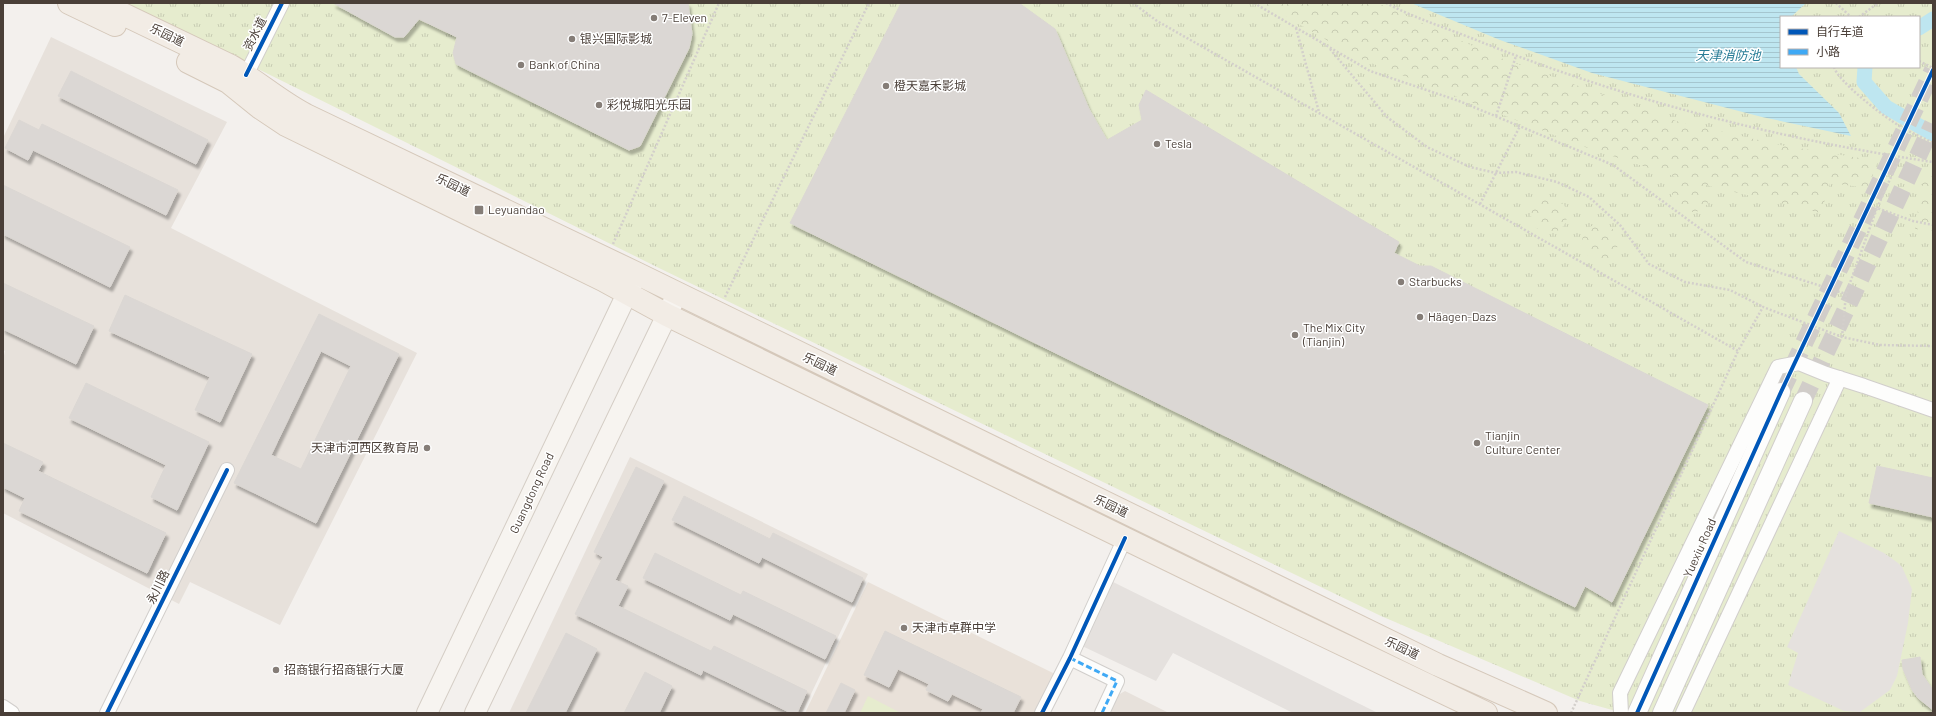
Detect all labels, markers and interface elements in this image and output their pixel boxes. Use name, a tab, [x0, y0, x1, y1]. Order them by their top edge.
place label: 7-Eleven	[662, 10, 707, 24]
marker: 7-Eleven	[649, 13, 659, 23]
street label: 资水道	[240, 14, 269, 53]
legend	[1780, 16, 1920, 68]
street label: 乐园道	[148, 20, 187, 48]
text: 自行车道	[1816, 24, 1864, 38]
place label: 银兴国际影城	[580, 31, 652, 45]
marker: 银兴国际影城	[567, 34, 577, 44]
text: 小路	[1816, 44, 1840, 58]
water label: 天津消防池	[1695, 47, 1762, 63]
place label: Bank of China	[529, 57, 600, 71]
marker: Bank of China	[516, 60, 526, 70]
place label: 橙天嘉禾影城	[894, 78, 966, 92]
marker: 橙天嘉禾影城	[881, 81, 891, 91]
place label: 彩悦城阳光乐园	[607, 97, 691, 111]
marker: 彩悦城阳光乐园	[594, 100, 604, 110]
place label: Tesla	[1165, 136, 1192, 150]
marker: Tesla	[1152, 139, 1162, 149]
street label: 乐园道	[434, 170, 473, 198]
place label: Leyuandao	[488, 202, 545, 216]
marker: Leyuandao	[473, 204, 485, 216]
place label: Starbucks	[1409, 274, 1462, 288]
marker: Starbucks	[1396, 277, 1406, 287]
place label: Häagen-Dazs	[1428, 309, 1497, 323]
marker: Häagen-Dazs	[1415, 312, 1425, 322]
place label: The Mix City (Tianjin)	[1302, 320, 1365, 348]
marker: The Mix City (Tianjin)	[1290, 330, 1300, 340]
street label: 乐园道	[801, 349, 840, 377]
place label: Tianjin Culture Center	[1485, 428, 1561, 456]
marker: Tianjin Culture Center	[1472, 438, 1482, 448]
place label: 天津市河西区教育局	[311, 440, 419, 454]
marker: 天津市河西区教育局	[422, 443, 432, 453]
street label: Guangdong Road	[506, 450, 556, 535]
street label: 乐园道	[1092, 491, 1131, 519]
street label: Yuexiu Road	[1680, 516, 1718, 579]
street label: 永川路	[143, 567, 171, 606]
place label: 天津市卓群中学	[912, 620, 996, 634]
marker: 天津市卓群中学	[899, 623, 909, 633]
street label: 乐园道	[1383, 633, 1422, 661]
place label: 招商银行招商银行大厦	[284, 662, 404, 676]
marker: 招商银行招商银行大厦	[271, 665, 281, 675]

